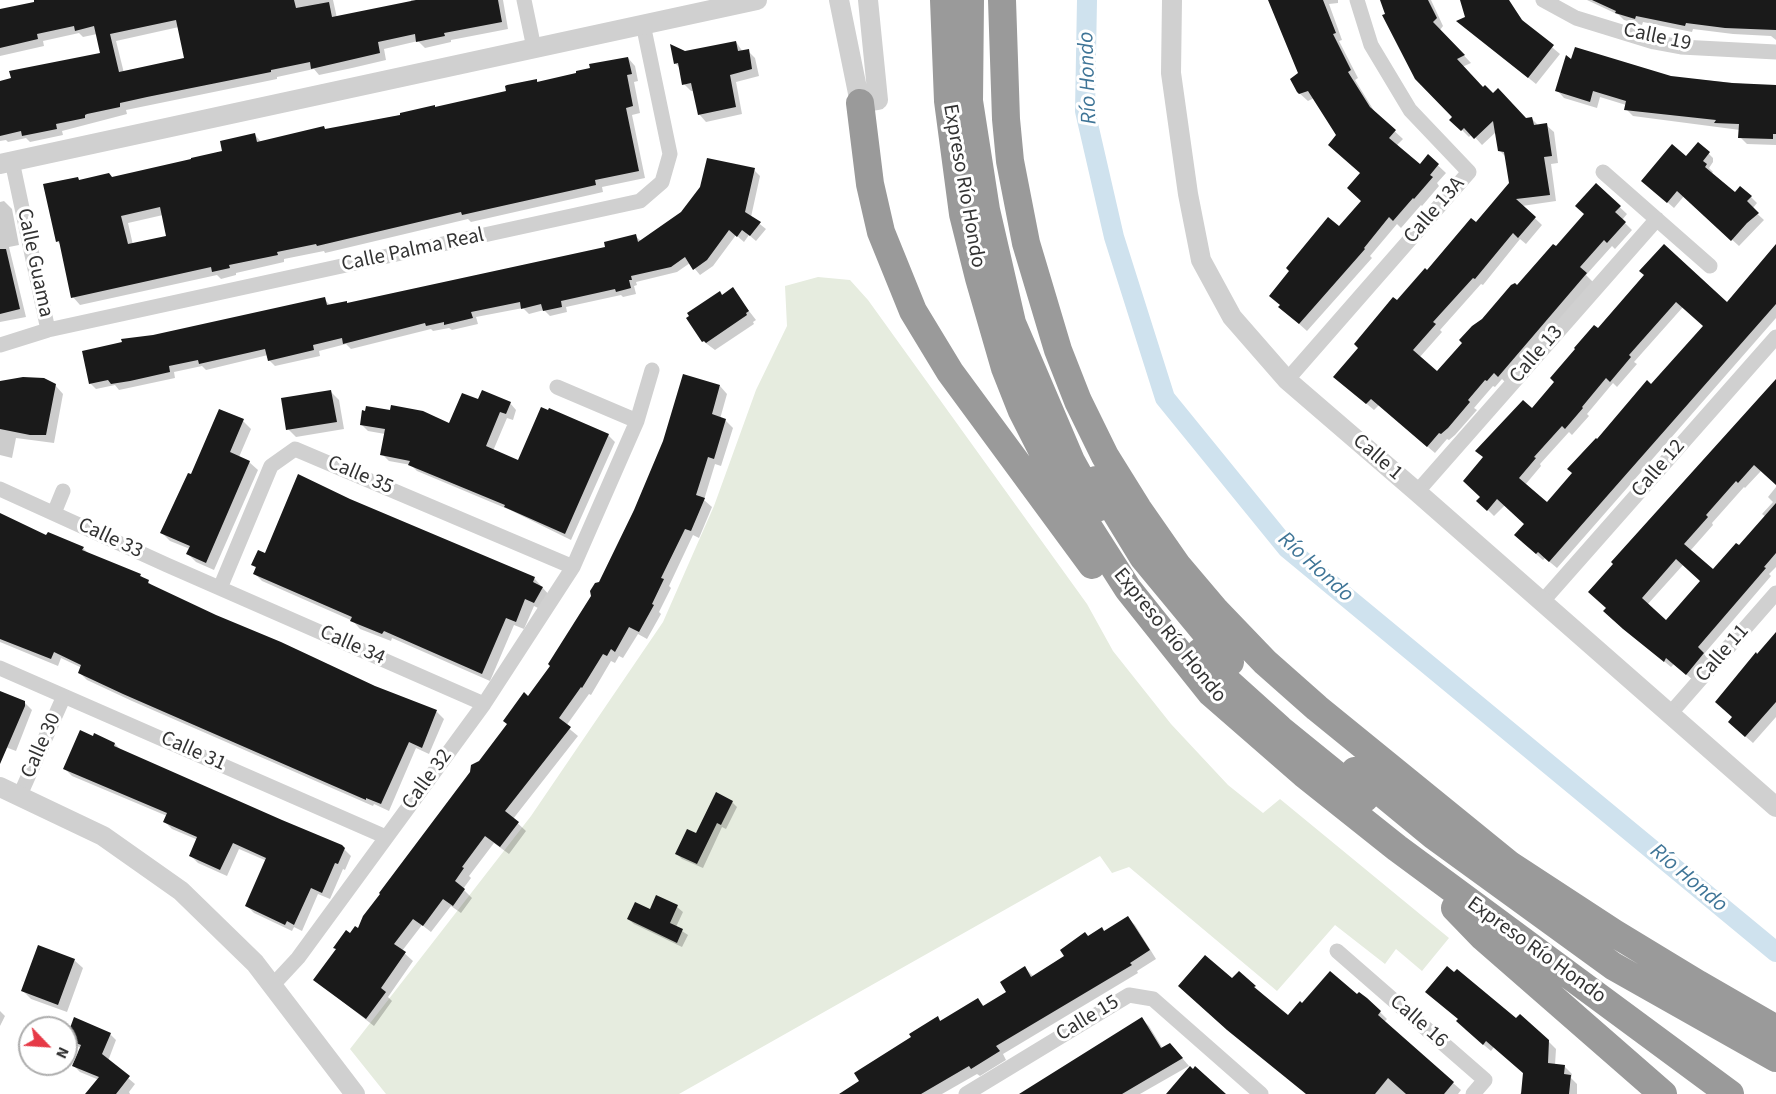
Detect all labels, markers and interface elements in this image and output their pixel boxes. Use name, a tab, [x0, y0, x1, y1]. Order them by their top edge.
street label: Calle 19	[1621, 19, 1693, 57]
water label: Río Hondo	[1074, 31, 1104, 125]
street label: Expreso Río Hondo	[936, 102, 990, 270]
street label: Calle 13A	[1399, 172, 1471, 250]
street label: Calle Guama	[10, 206, 58, 320]
street label: Calle Palma Real	[340, 224, 486, 278]
street label: Calle 13	[1505, 321, 1569, 389]
street label: Calle 1	[1347, 429, 1407, 487]
street label: Calle 12	[1627, 435, 1691, 503]
street label: Calle 35	[323, 451, 397, 501]
street label: Calle 33	[74, 513, 146, 565]
water label: Río Hondo	[1272, 527, 1358, 609]
street label: Expreso Río Hondo	[1107, 564, 1231, 708]
street label: Calle 11	[1691, 620, 1755, 688]
street label: Calle 34	[315, 621, 389, 671]
street label: Calle 30	[17, 709, 67, 783]
street label: Calle 31	[156, 727, 230, 777]
street label: Calle 32	[398, 745, 458, 815]
water label: Río Hondo	[1644, 839, 1732, 919]
street label: Expreso Río Hondo	[1462, 892, 1610, 1010]
street label: Calle 15	[1052, 990, 1124, 1048]
street label: Calle 16	[1384, 990, 1452, 1054]
north arrow	[18, 1016, 78, 1076]
text: N	[50, 1043, 75, 1062]

